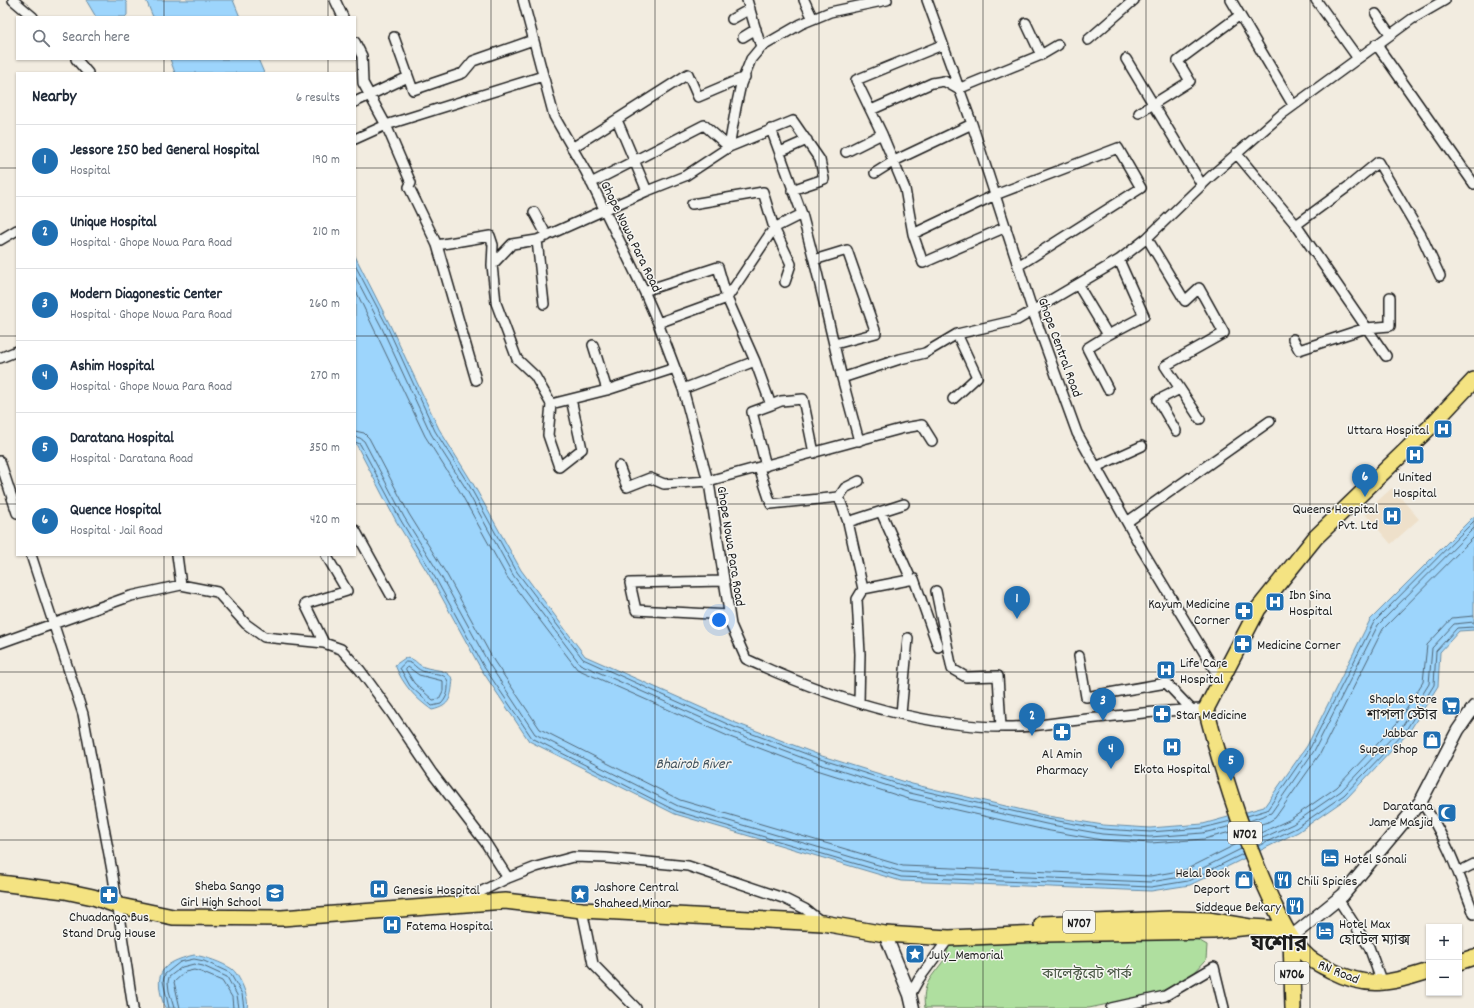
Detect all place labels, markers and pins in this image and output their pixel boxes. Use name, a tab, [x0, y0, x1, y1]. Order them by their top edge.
hospital icon: Uttara Hospital	[1432, 418, 1454, 440]
place label: Uttara Hospital	[1347, 421, 1430, 441]
hospital icon: United Hospital	[1404, 444, 1426, 466]
pin: 6	[1352, 464, 1378, 497]
place label: United Hospital	[1393, 468, 1437, 504]
place label: Queens Hospital Pvt. Ltd	[1293, 500, 1379, 536]
hospital icon: Queens Hospital Pvt. Ltd	[1381, 505, 1403, 527]
pin: 1	[1004, 586, 1030, 619]
place label: Ibn Sina Hospital	[1289, 586, 1333, 622]
hospital icon: Ibn Sina Hospital	[1264, 591, 1286, 613]
place label: Kayum Medicine Corner	[1148, 595, 1231, 631]
pharmacy icon: Kayum Medicine Corner	[1233, 600, 1255, 622]
pharmacy icon: Medicine Corner	[1232, 633, 1254, 655]
place label: Medicine Corner	[1257, 636, 1341, 656]
place label: Life Care Hospital	[1180, 654, 1227, 690]
hospital icon: Life Care Hospital	[1155, 659, 1177, 681]
pin: 3	[1090, 688, 1116, 721]
place label: Shapla Store শাপলা স্টোর	[1366, 690, 1438, 726]
supermarket icon: Shapla Store শাপলা স্টোর	[1440, 695, 1462, 717]
pin: 2	[1019, 703, 1045, 736]
pharmacy icon: Star Medicine	[1151, 703, 1173, 725]
place label: Star Medicine	[1176, 706, 1247, 726]
pharmacy icon: Al Amin Pharmacy	[1051, 721, 1073, 743]
place label: Jabbar Super Shop	[1360, 724, 1419, 760]
shop icon: Jabbar Super Shop	[1421, 729, 1443, 751]
pin: 4	[1098, 736, 1124, 769]
hospital icon: Ekota Hospital	[1161, 736, 1183, 758]
place label: Al Amin Pharmacy	[1036, 745, 1088, 781]
pin: 5	[1218, 748, 1244, 781]
place label: Ekota Hospital	[1134, 760, 1211, 780]
place label: Daratana Jame Masjid	[1369, 797, 1433, 833]
mosque icon: Daratana Jame Masjid	[1436, 802, 1458, 824]
hotel icon: Hotel Sonali	[1319, 847, 1341, 869]
place label: Hotel Sonali	[1344, 850, 1407, 870]
place label: Helal Book Deport	[1175, 864, 1230, 900]
shop icon: Helal Book Deport	[1233, 869, 1255, 891]
restaurant icon: Chili Spicies	[1272, 869, 1294, 891]
place label: Chili Spicies	[1297, 872, 1358, 892]
place label: Sheba Sango Girl High School	[180, 877, 262, 913]
hospital icon: Genesis Hospital	[368, 878, 390, 900]
place label: Jashore Central Shaheed Minar	[594, 878, 679, 914]
place label: Genesis Hospital	[393, 881, 480, 901]
school or university icon: Sheba Sango Girl High School	[264, 882, 286, 904]
place icon: Jashore Central Shaheed Minar	[569, 883, 591, 905]
pharmacy icon: Chuadanga Bus Stand Drug House	[98, 884, 120, 906]
restaurant icon: Siddeque Bekary	[1284, 895, 1306, 917]
place label: Siddeque Bekary	[1195, 898, 1281, 918]
place label: Chuadanga Bus Stand Drug House	[62, 908, 156, 944]
hospital icon: Fatema Hospital	[381, 914, 403, 936]
place label: Hotel Max হোটেল ম্যাক্স	[1339, 915, 1410, 951]
place label: Fatema Hospital	[406, 917, 494, 937]
hotel icon: Hotel Max হোটেল ম্যাক্স	[1314, 920, 1336, 942]
place icon: July_Memorial	[904, 943, 926, 965]
place label: July_Memorial	[929, 946, 1004, 966]

